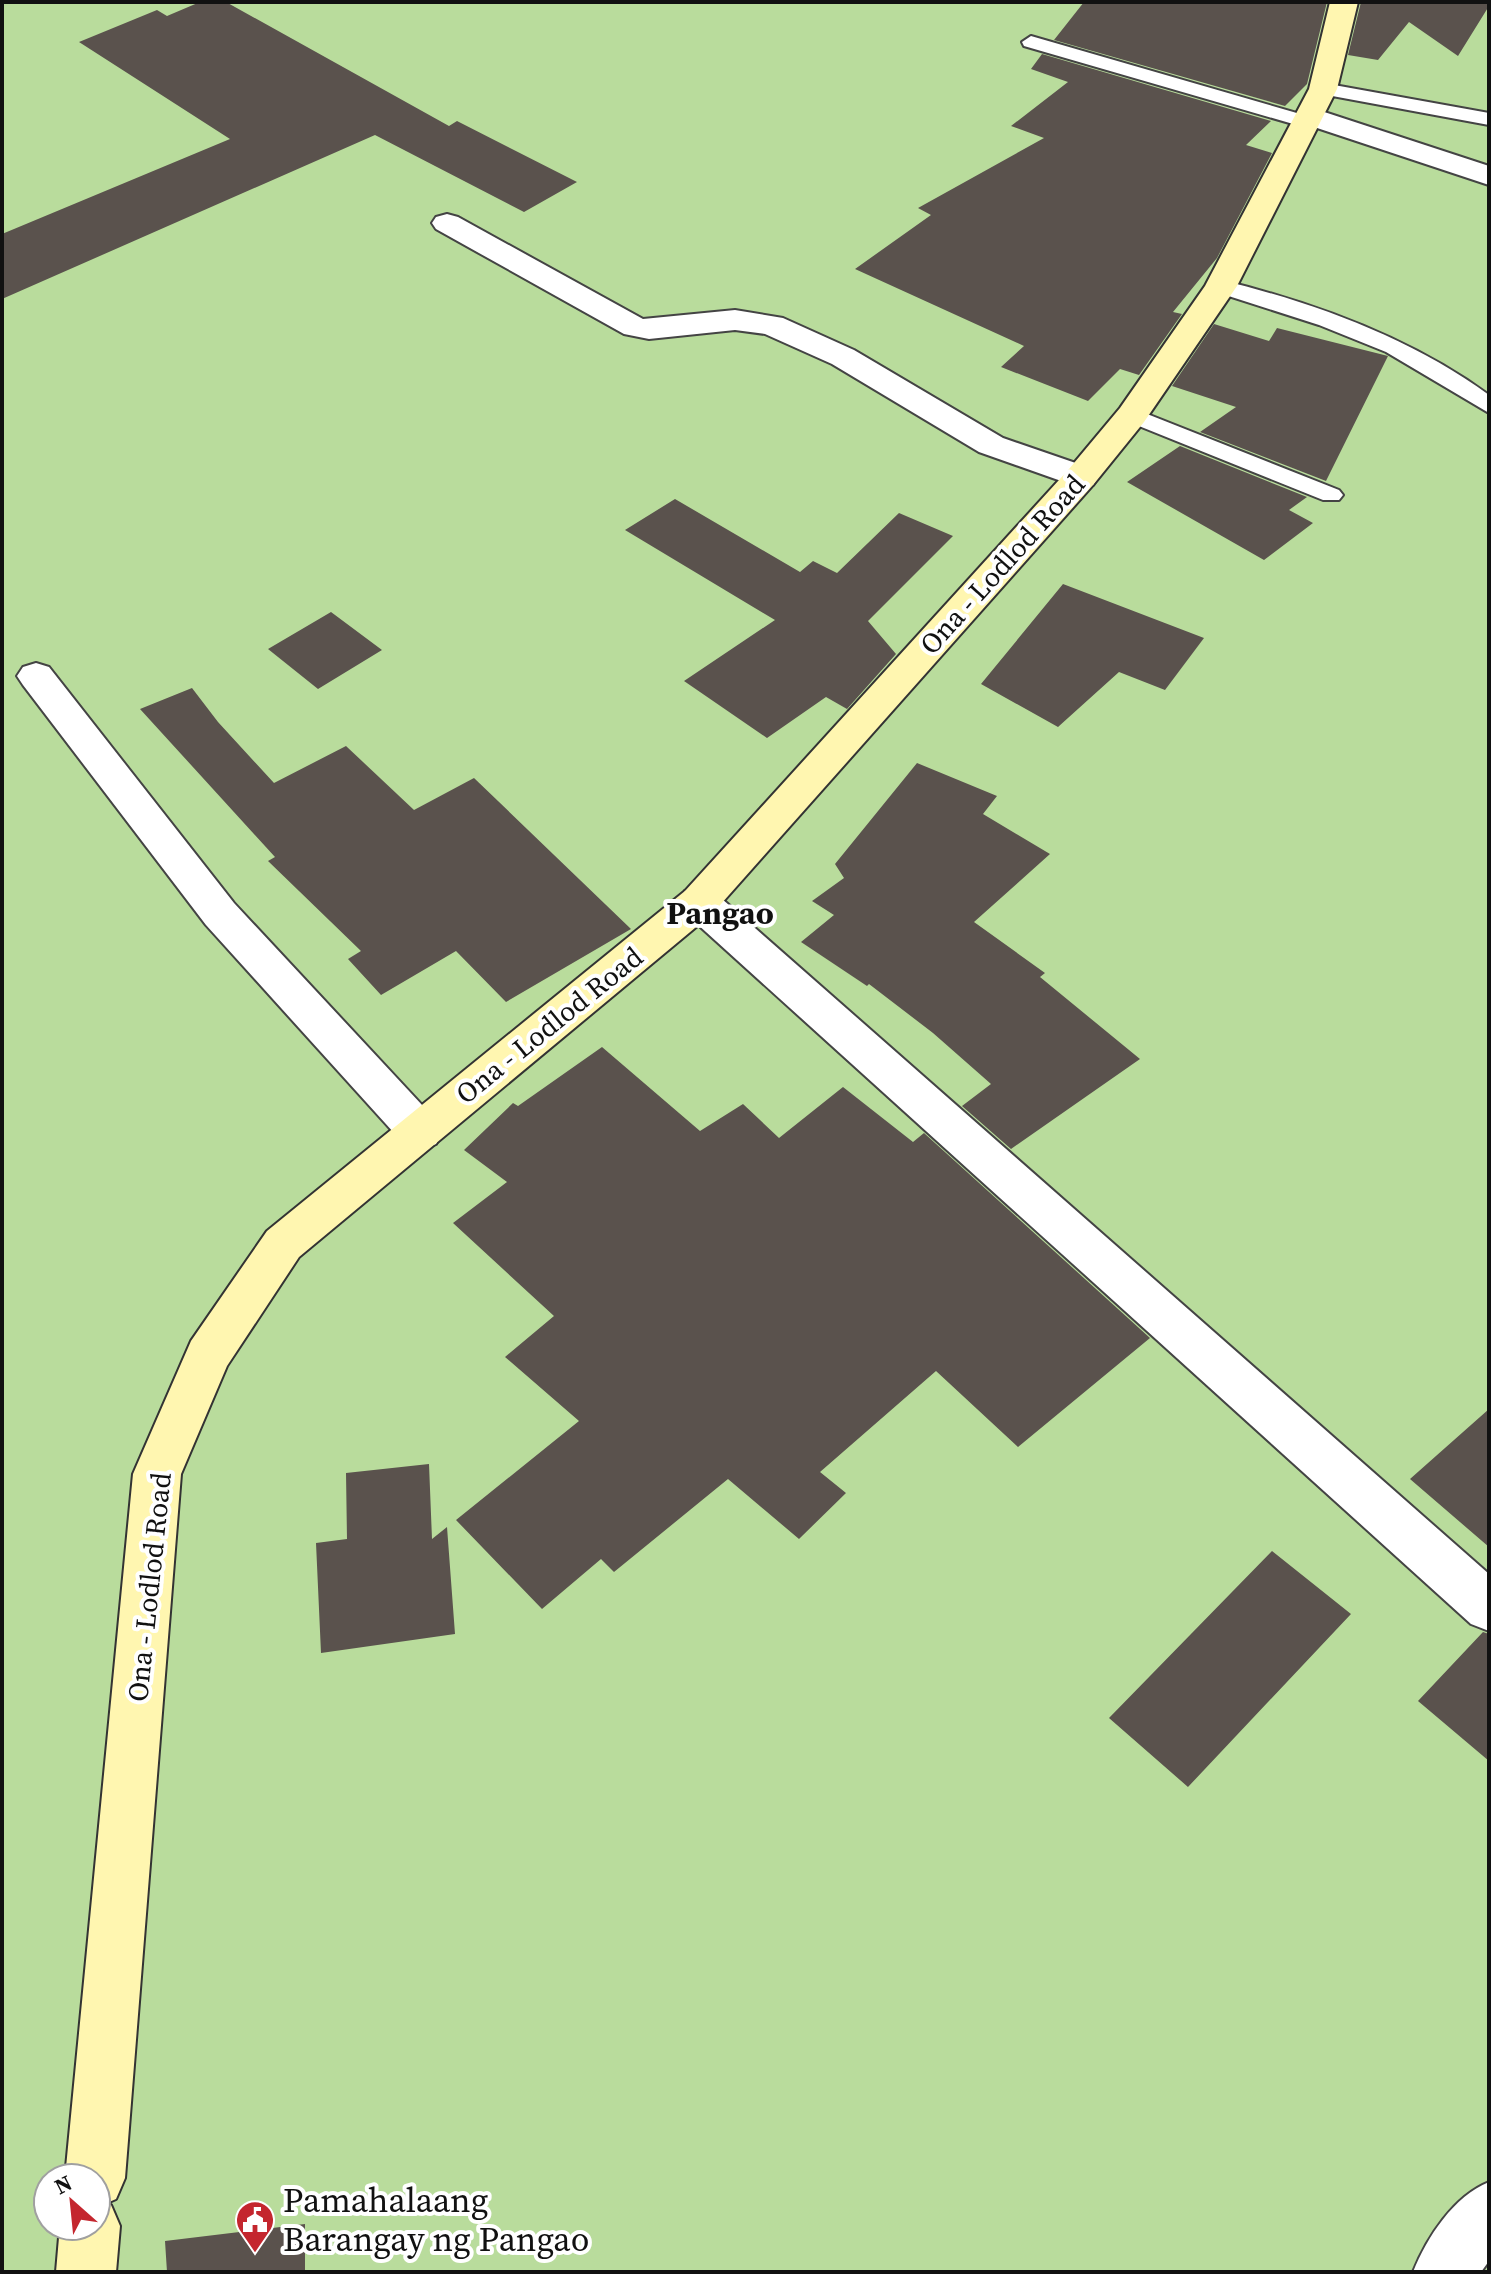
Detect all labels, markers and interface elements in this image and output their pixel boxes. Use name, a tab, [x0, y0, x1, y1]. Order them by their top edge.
street label: Ona - Lodlod Road	[911, 466, 1093, 662]
district label: Pangao	[666, 891, 774, 935]
street label: Ona - Lodlod Road	[448, 938, 651, 1112]
street label: Ona - Lodlod Road	[118, 1470, 180, 1704]
north arrow	[32, 2162, 112, 2242]
text: N	[49, 2167, 77, 2201]
place label: Pamahalaang Barangay ng Pangao	[283, 2177, 589, 2262]
public building icon: Pamahalaang Barangay ng Pangao	[234, 2199, 276, 2254]

